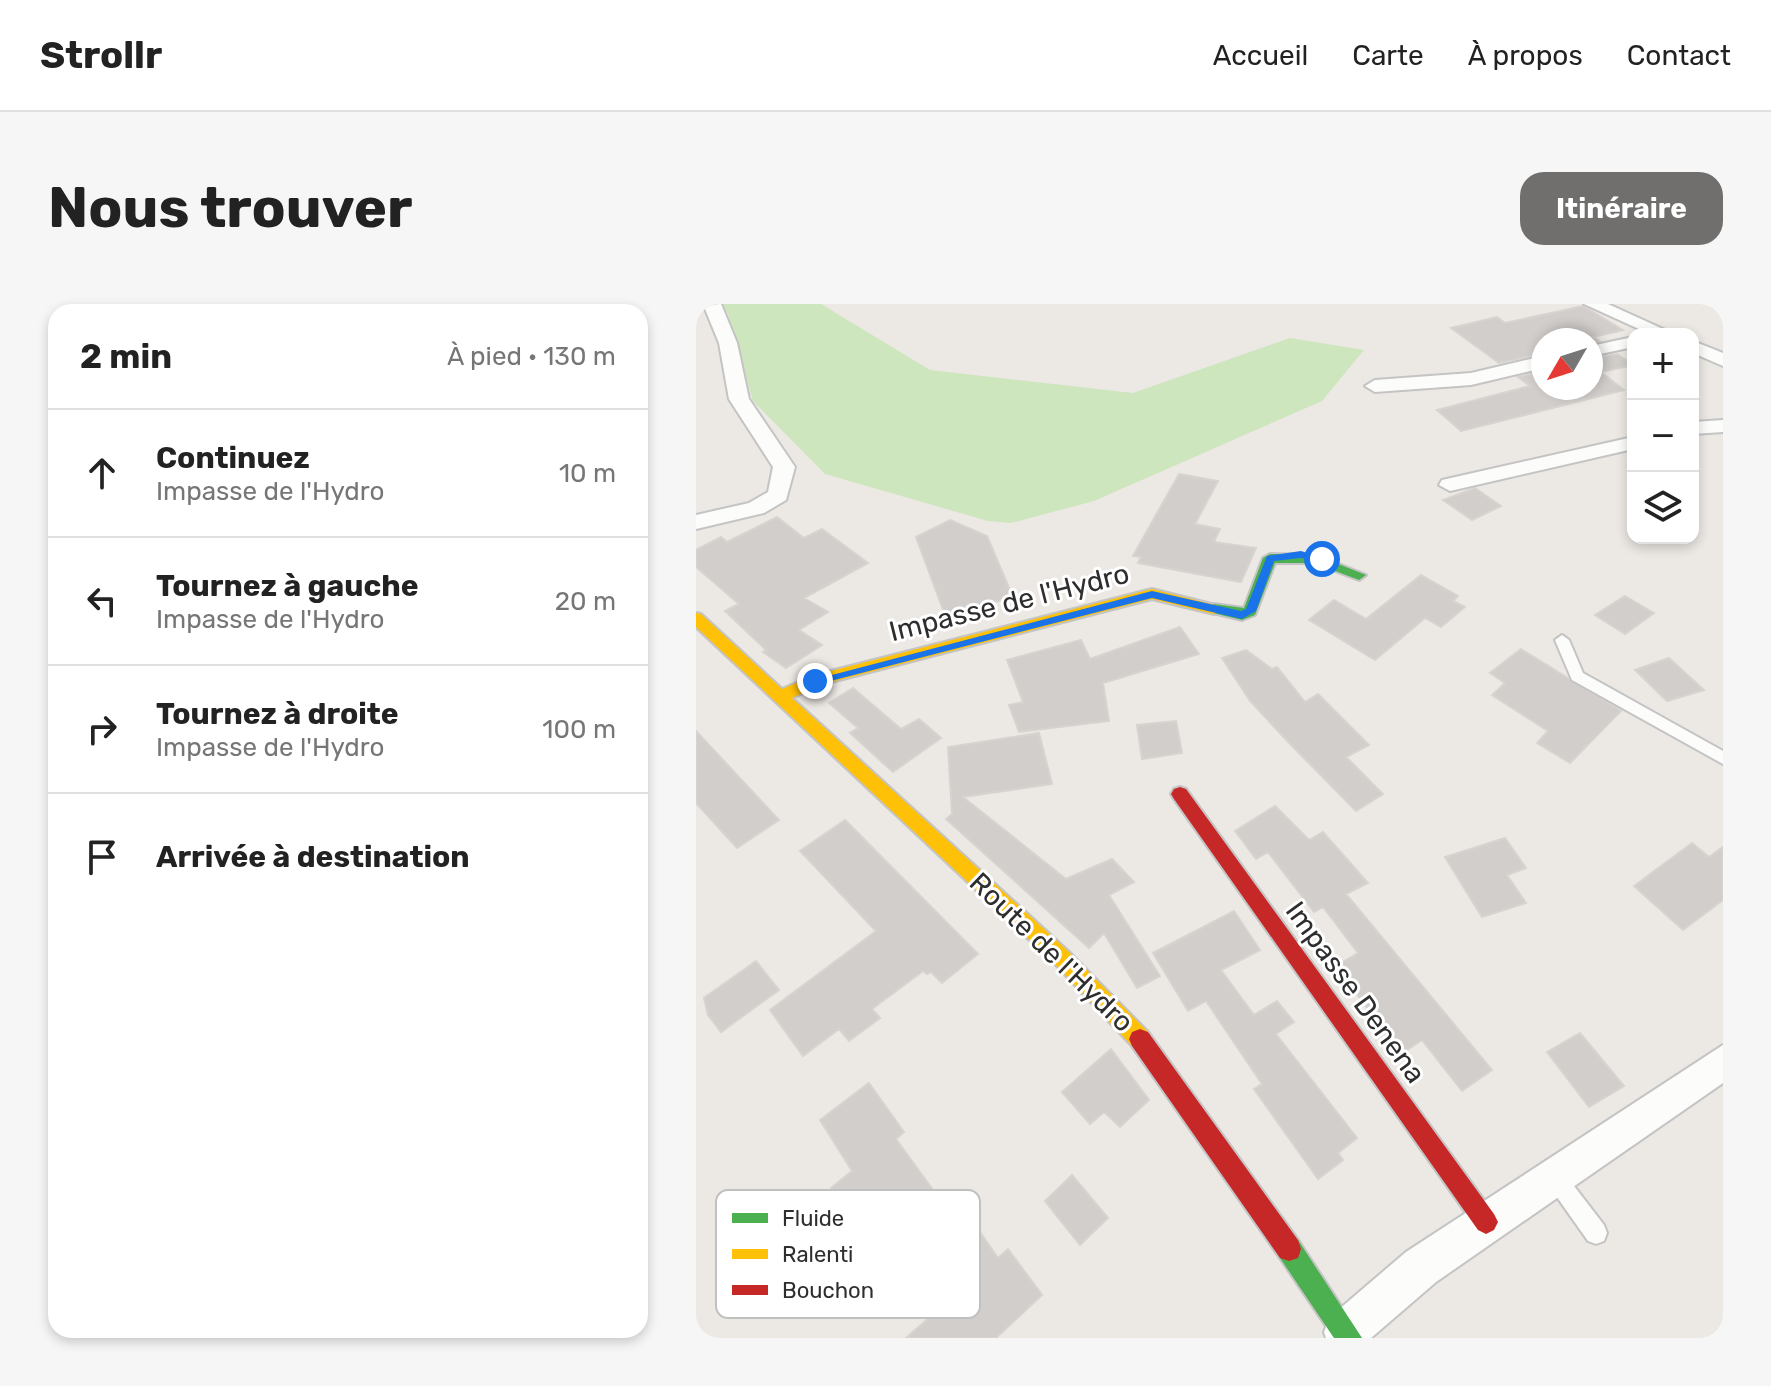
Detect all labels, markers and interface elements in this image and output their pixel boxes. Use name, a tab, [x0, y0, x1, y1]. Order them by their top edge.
text: Strollr	[40, 32, 162, 78]
text: Accueil	[1213, 39, 1308, 72]
text: Carte	[1352, 39, 1424, 72]
text: À propos	[1468, 39, 1583, 72]
text: Contact	[1627, 39, 1731, 72]
button: Itinéraire	[1520, 172, 1723, 245]
text: Nous trouver	[48, 175, 413, 241]
north arrow	[1531, 328, 1603, 400]
map controls	[1627, 328, 1699, 544]
button: +	[1627, 328, 1699, 400]
text: 2 min	[80, 336, 172, 377]
text: À pied · 130 m	[447, 341, 616, 372]
button: −	[1627, 400, 1699, 472]
text: Continuez	[156, 440, 310, 476]
icon: ahead	[80, 451, 124, 495]
text: 10 m	[559, 458, 616, 489]
button: layers	[1627, 472, 1699, 544]
text: Impasse de l'Hydro	[156, 476, 384, 507]
route start	[1304, 541, 1340, 577]
street label: Impasse de l'Hydro	[886, 557, 1132, 648]
text: Tournez à gauche	[156, 568, 419, 604]
icon: left	[80, 579, 124, 623]
text: 20 m	[555, 586, 616, 617]
text: Impasse de l'Hydro	[156, 604, 384, 635]
route end	[797, 663, 833, 699]
text: Tournez à droite	[156, 696, 399, 732]
icon: right	[80, 707, 124, 751]
text: 100 m	[542, 714, 616, 745]
text: Impasse de l'Hydro	[156, 732, 384, 763]
icon: arrive	[80, 835, 124, 879]
text: Arrivée à destination	[156, 839, 470, 875]
street label: Route de l'Hydro	[963, 866, 1140, 1039]
street label: Impasse Denena	[1279, 895, 1432, 1089]
legend	[716, 1190, 980, 1318]
text: Fluide	[782, 1205, 844, 1232]
text: Ralenti	[782, 1241, 853, 1268]
text: Bouchon	[782, 1277, 874, 1304]

